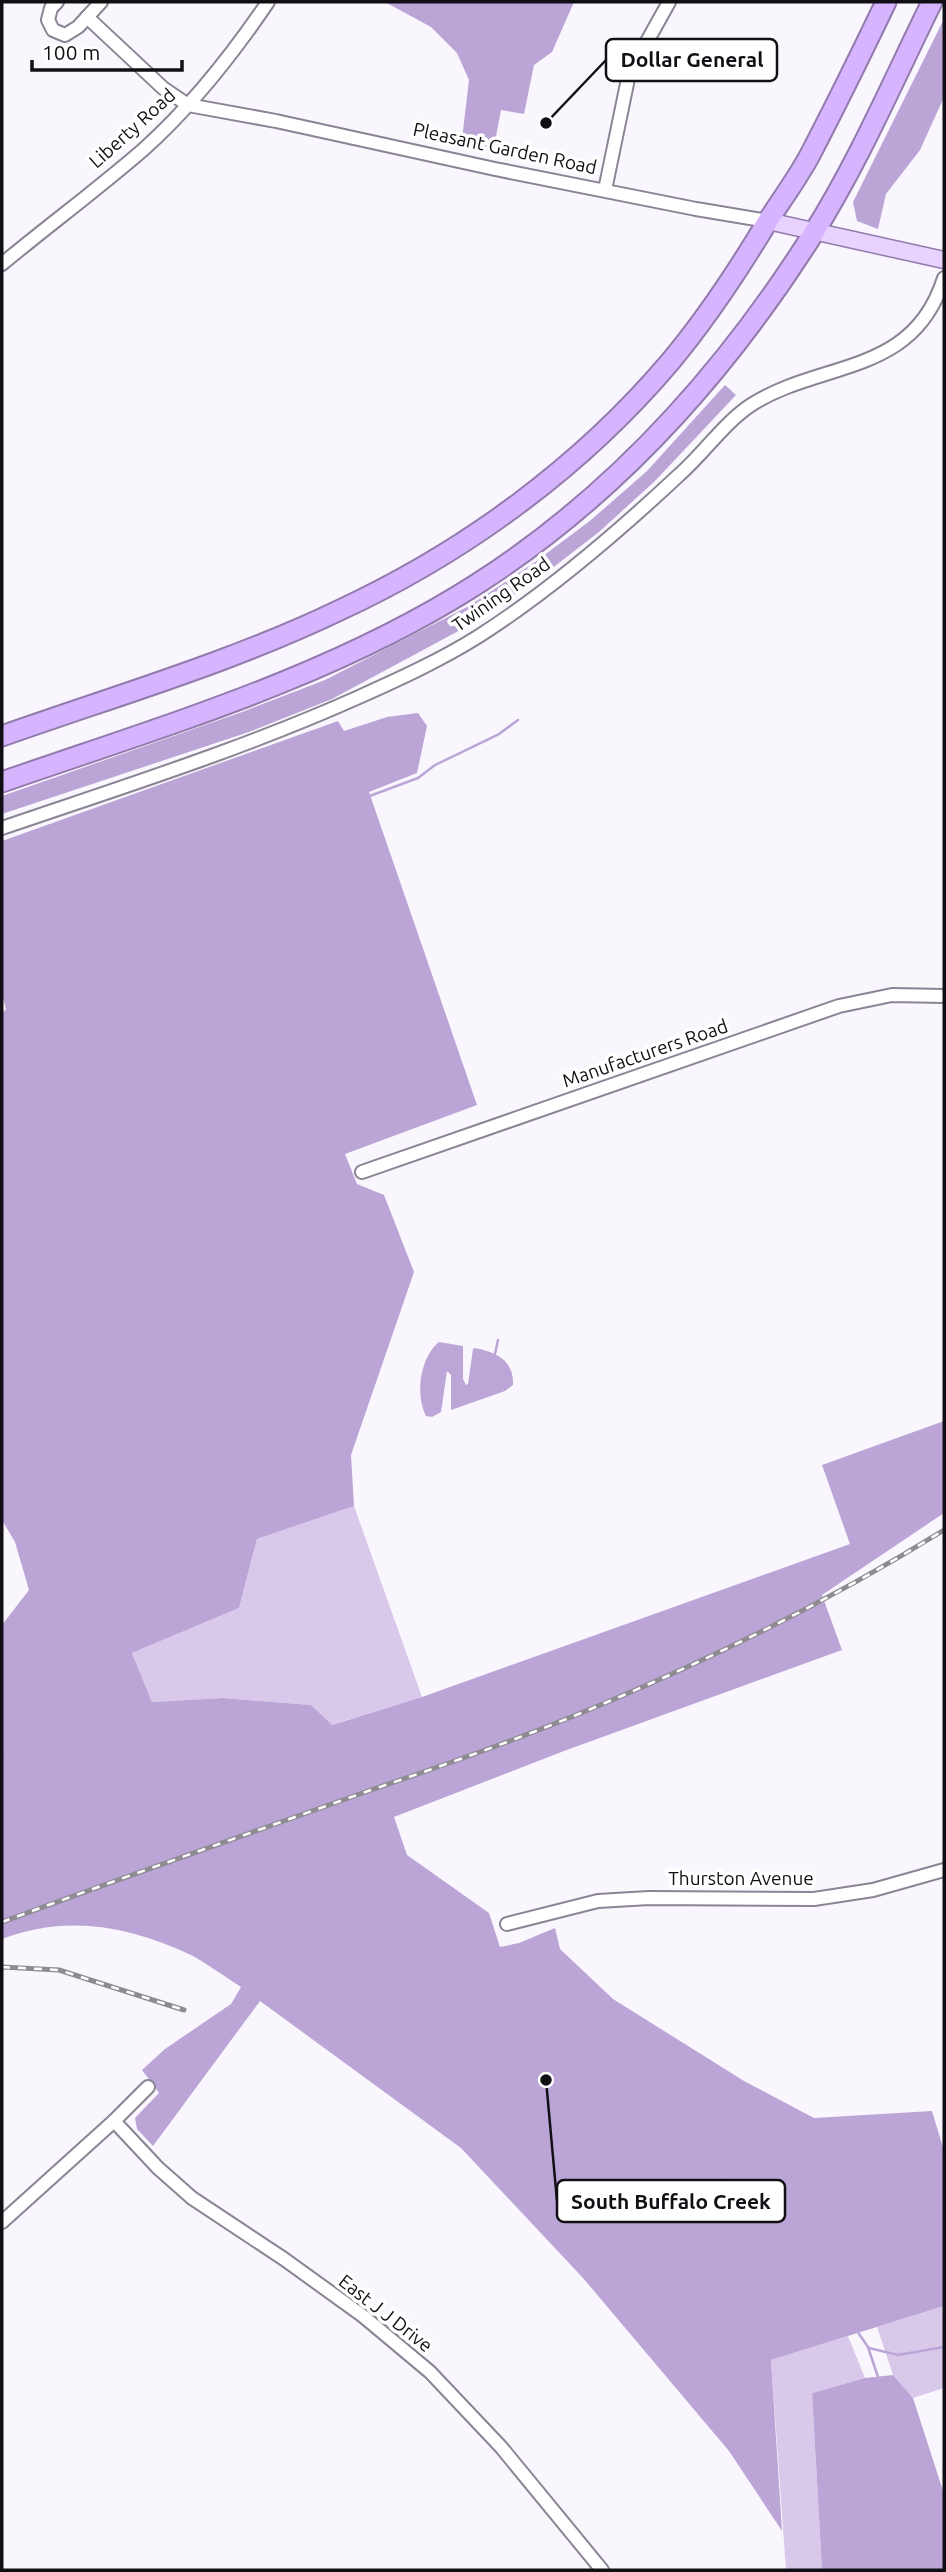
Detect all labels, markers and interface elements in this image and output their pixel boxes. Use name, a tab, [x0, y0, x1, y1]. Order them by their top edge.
scale bar	[32, 28, 182, 72]
callout: Dollar General	[606, 39, 777, 81]
text: 100 m	[42, 40, 100, 64]
text: Dollar General	[620, 47, 764, 71]
street label: Liberty Road	[85, 84, 179, 172]
street label: Pleasant Garden Road	[411, 118, 599, 178]
street label: Twining Road	[448, 552, 554, 636]
street label: Manufacturers Road	[559, 1014, 731, 1092]
street label: Thurston Avenue	[668, 1867, 814, 1889]
callout: South Buffalo Creek	[557, 2180, 785, 2222]
text: South Buffalo Creek	[571, 2189, 771, 2213]
street label: East J J Drive	[335, 2270, 437, 2356]

